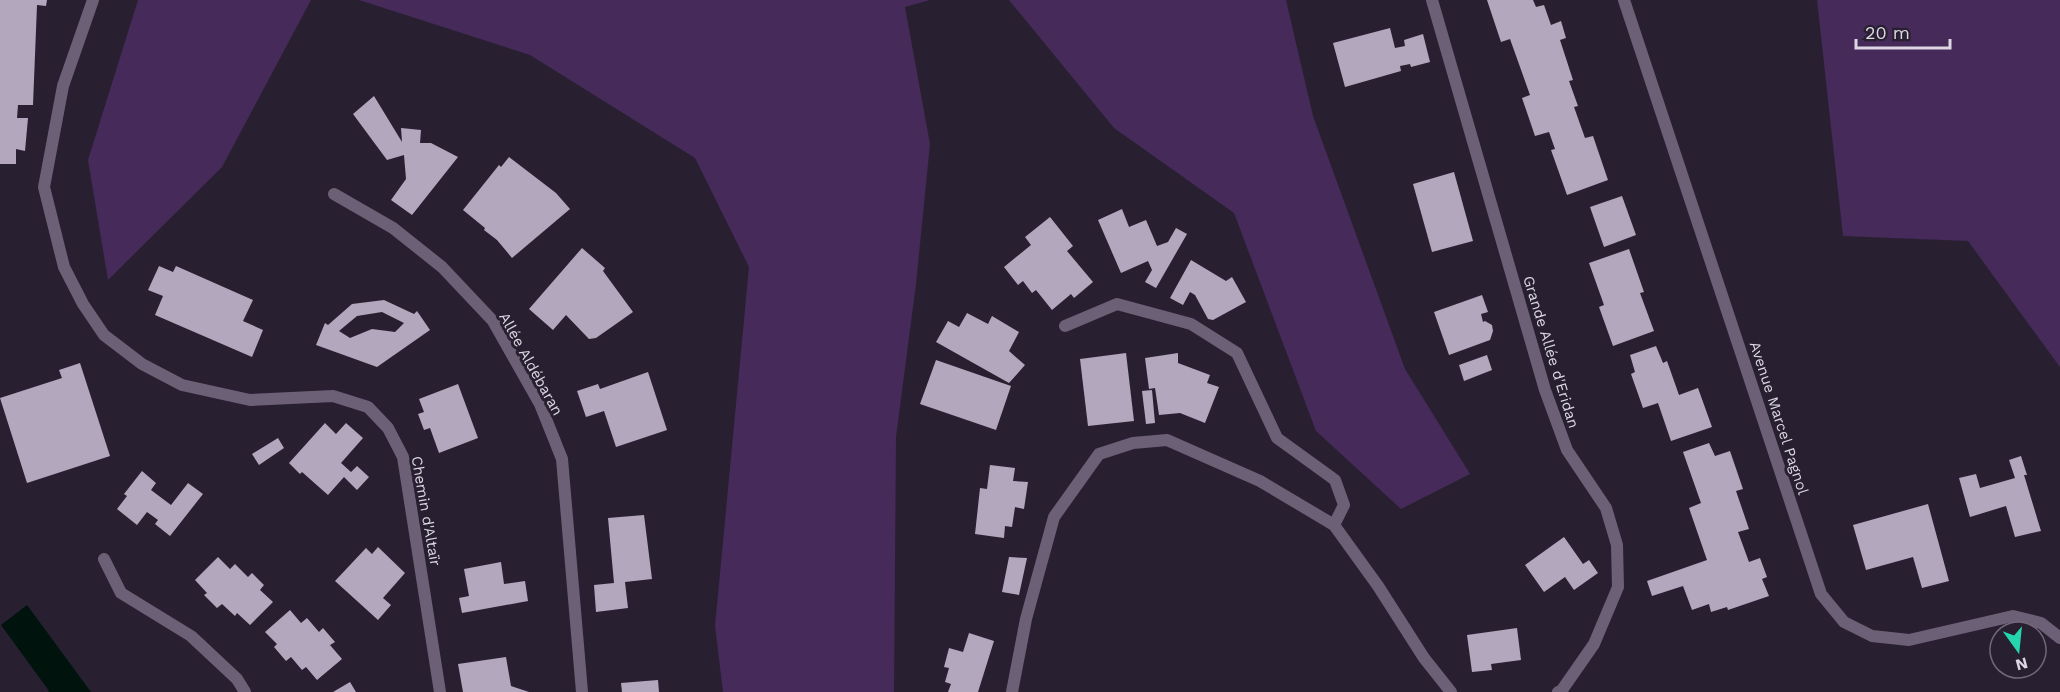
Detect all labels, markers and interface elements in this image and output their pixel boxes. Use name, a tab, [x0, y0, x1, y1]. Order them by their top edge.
scale bar	[1856, 12, 1950, 50]
text: 20 m	[1865, 22, 1910, 43]
street label: Grande Allée d'Eridan	[1519, 274, 1583, 430]
street label: Allée Aldébaran	[495, 309, 567, 419]
street label: Avenue Marcel Pagnol	[1746, 339, 1812, 497]
street label: Chemin d'Altaïr	[407, 455, 445, 567]
north arrow	[1988, 620, 2048, 680]
text: N	[2014, 653, 2030, 675]

